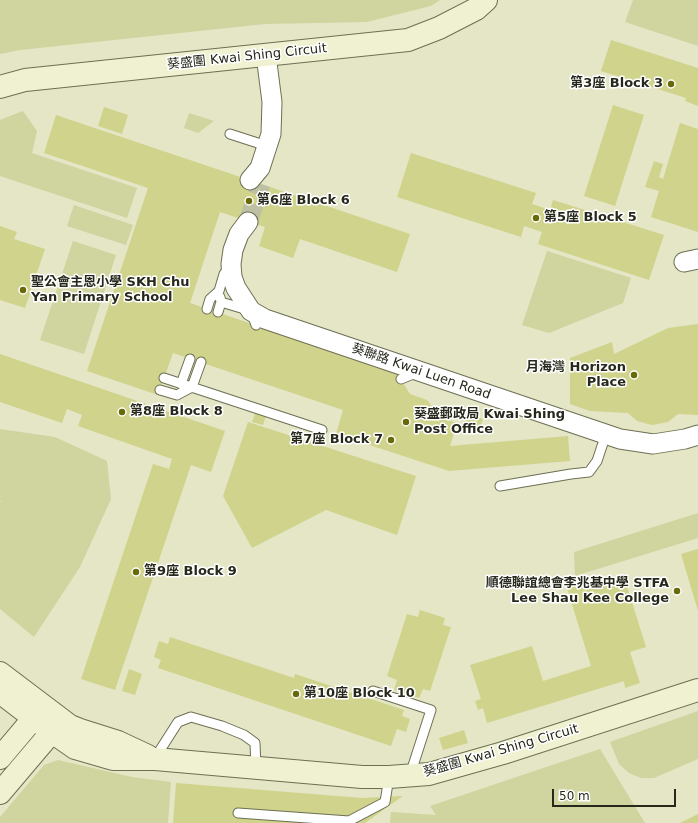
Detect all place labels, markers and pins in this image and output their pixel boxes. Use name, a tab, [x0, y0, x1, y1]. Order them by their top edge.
place label: 第3座 Block 3	[570, 76, 663, 92]
marker: 第3座 Block 3	[666, 79, 676, 89]
place label: 第6座 Block 6	[257, 193, 350, 209]
marker: 第6座 Block 6	[244, 196, 254, 206]
place label: 第5座 Block 5	[544, 210, 637, 226]
marker: 第5座 Block 5	[531, 213, 541, 223]
place label: 聖公會主恩小學 SKH Chu Yan Primary School	[31, 275, 189, 306]
marker: 聖公會主恩小學 SKH Chu Yan Primary School	[18, 285, 28, 295]
place label: 月海灣 Horizon Place	[526, 360, 626, 391]
marker: 月海灣 Horizon Place	[629, 370, 639, 380]
place label: 第8座 Block 8	[130, 404, 223, 420]
marker: 第8座 Block 8	[117, 407, 127, 417]
place label: 葵盛郵政局 Kwai Shing Post Office	[414, 407, 565, 438]
marker: 葵盛郵政局 Kwai Shing Post Office	[401, 417, 411, 427]
place label: 第7座 Block 7	[290, 432, 383, 448]
marker: 第7座 Block 7	[386, 435, 396, 445]
place label: 第9座 Block 9	[144, 564, 237, 580]
marker: 第9座 Block 9	[131, 567, 141, 577]
place label: 順德聯誼總會李兆基中學 STFA Lee Shau Kee College	[486, 576, 669, 607]
marker: 順德聯誼總會李兆基中學 STFA Lee Shau Kee College	[672, 586, 682, 596]
place label: 第10座 Block 10	[304, 686, 415, 702]
marker: 第10座 Block 10	[291, 689, 301, 699]

